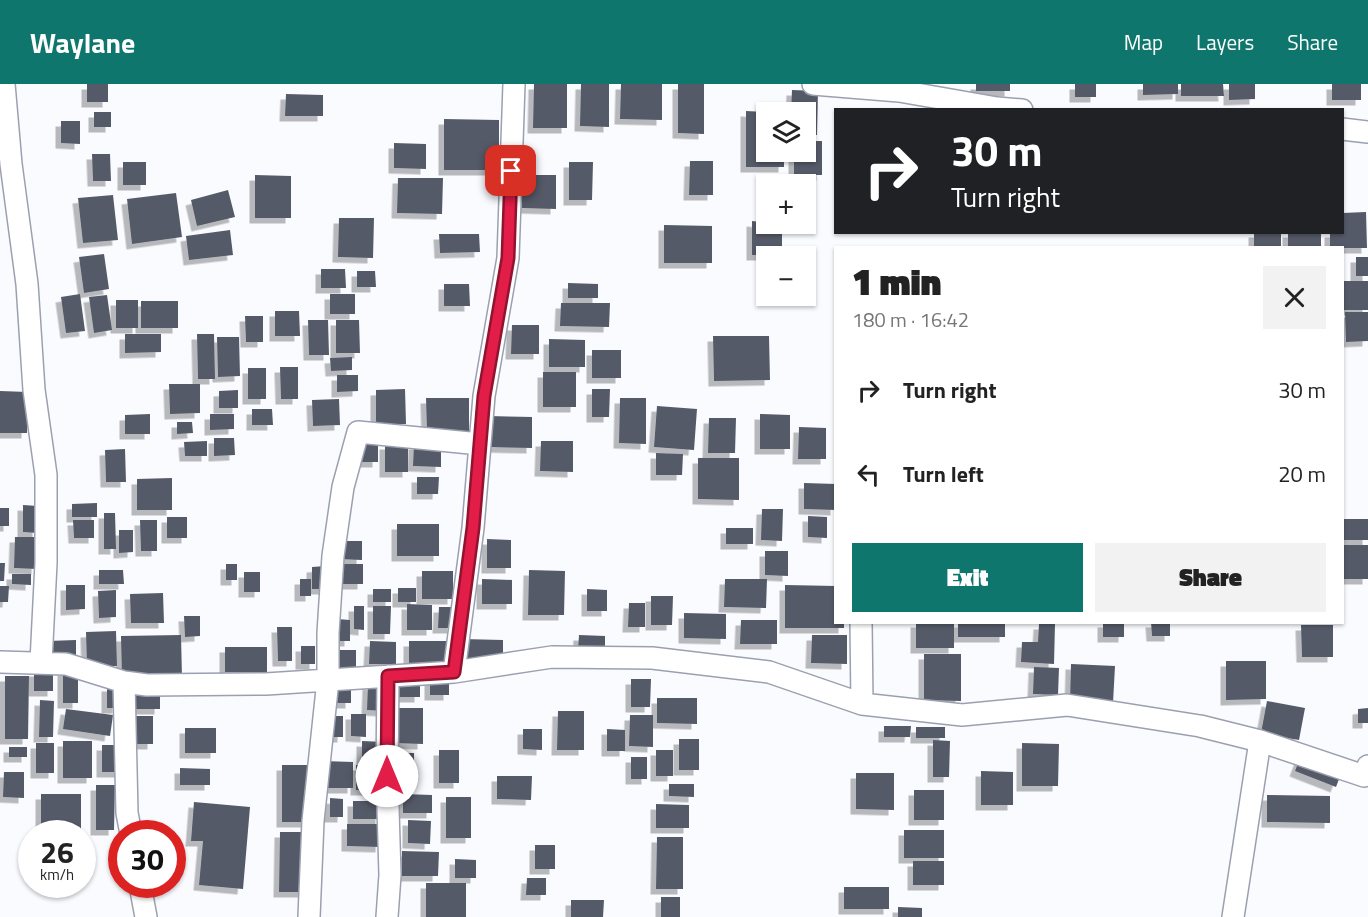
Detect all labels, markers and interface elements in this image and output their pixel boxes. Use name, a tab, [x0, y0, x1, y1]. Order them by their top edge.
text: Waylane	[30, 21, 135, 64]
text: Map	[1124, 26, 1163, 58]
text: Layers	[1196, 26, 1254, 58]
text: Share	[1287, 26, 1338, 58]
map controls	[756, 102, 816, 306]
button: layers	[756, 102, 816, 162]
text: 30 m	[951, 118, 1043, 182]
icon: right	[852, 132, 930, 210]
pin	[485, 145, 536, 196]
icon: arrive	[494, 154, 527, 187]
button: +	[756, 174, 816, 234]
text: Turn right	[951, 176, 1060, 217]
button: −	[756, 246, 816, 306]
text: 1 min	[852, 254, 941, 309]
button: close	[1263, 266, 1326, 329]
text: 180 m · 16:42	[852, 304, 969, 335]
text: Turn right	[903, 373, 997, 407]
text: 30 m	[1278, 373, 1326, 407]
icon: right	[852, 374, 885, 407]
text: Turn left	[903, 457, 984, 491]
text: 20 m	[1278, 457, 1326, 491]
icon: left	[852, 458, 885, 491]
button: Exit	[852, 543, 1083, 612]
button: Share	[1095, 543, 1326, 612]
position arrow	[355, 744, 419, 808]
speed limit sign: 30	[108, 820, 186, 898]
text: 26	[40, 829, 74, 875]
text: km/h	[40, 863, 74, 886]

